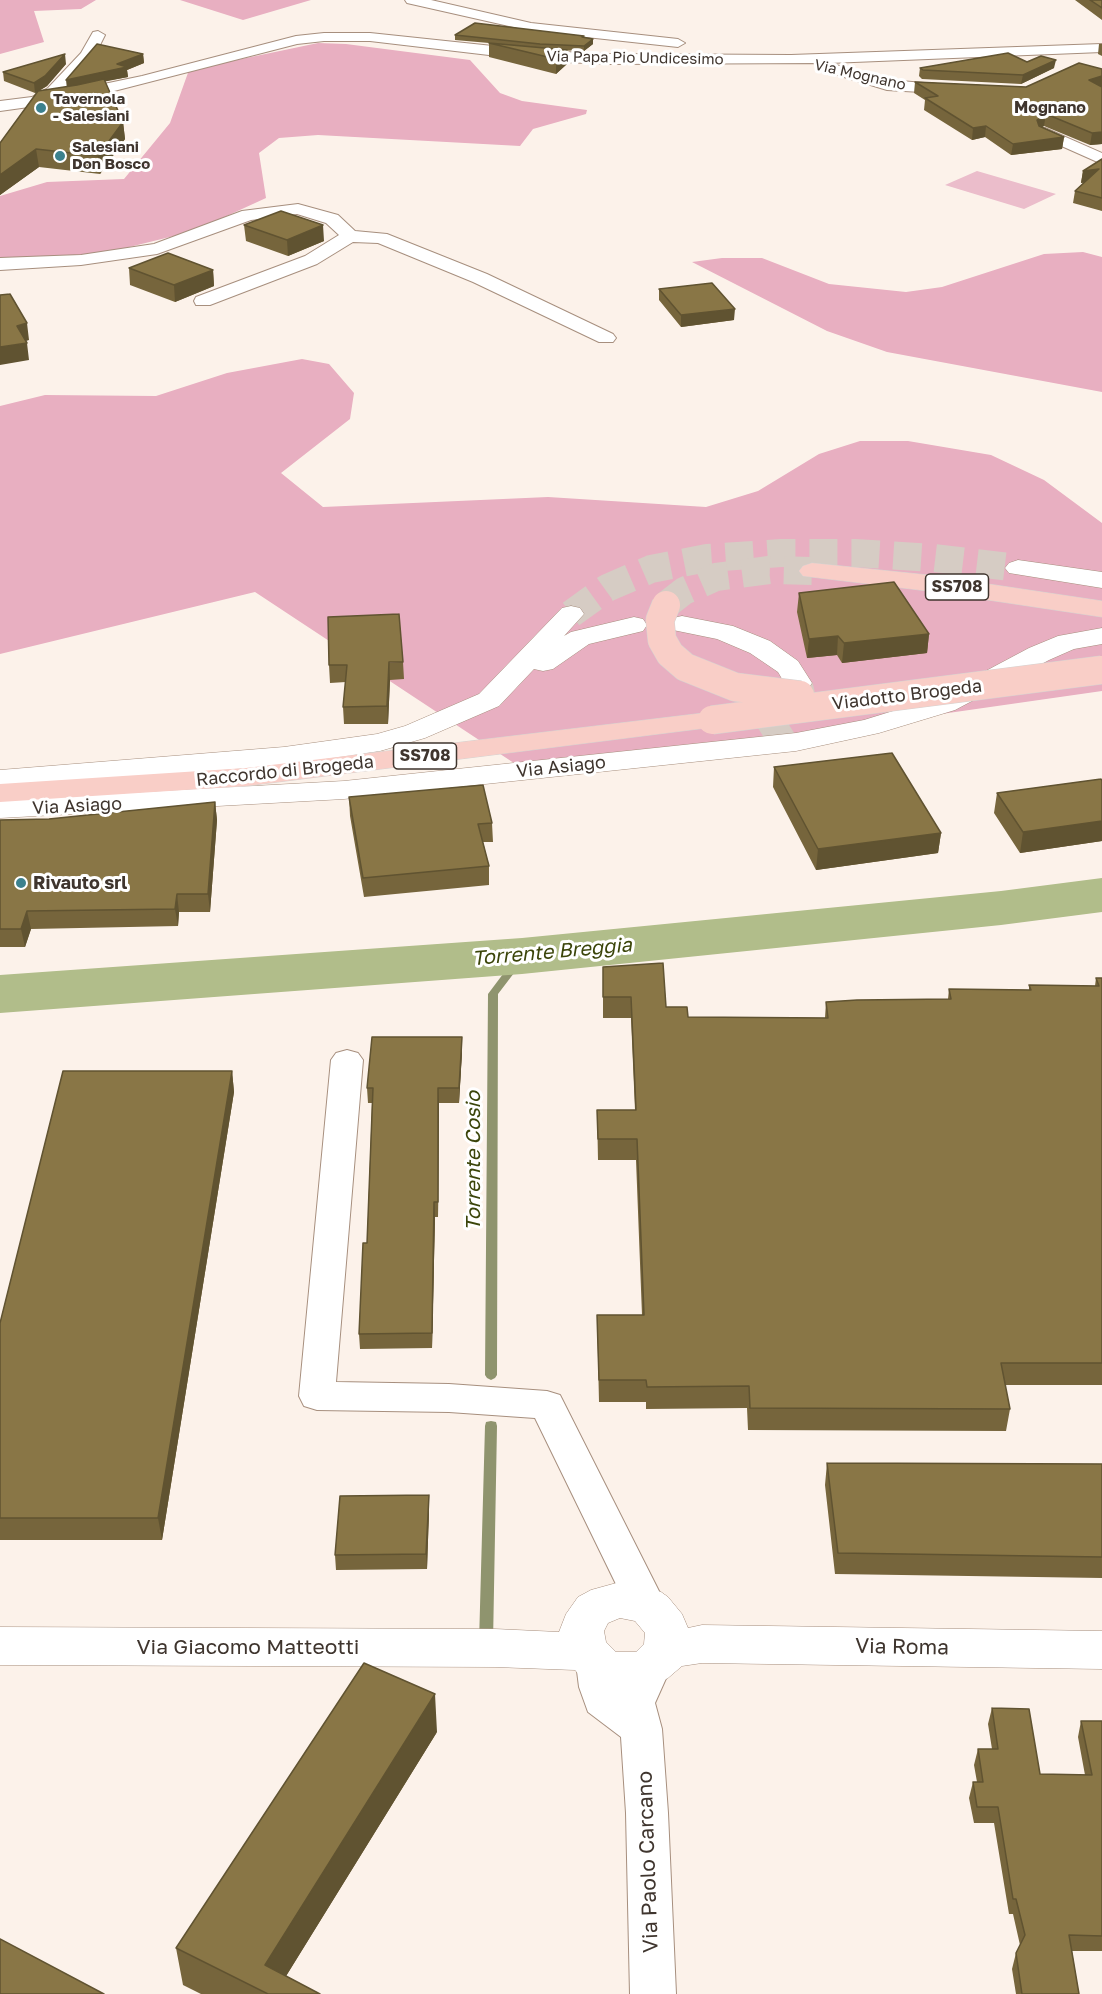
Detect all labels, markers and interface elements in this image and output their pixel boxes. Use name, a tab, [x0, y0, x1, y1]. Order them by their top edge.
street label: Via Papa Pio Undicesimo	[546, 47, 724, 69]
street label: Via Mognano	[812, 56, 908, 94]
place label: Tavernola - Salesiani	[53, 90, 129, 125]
district label: Mognano	[1014, 98, 1086, 118]
marker: Tavernola - Salesiani	[34, 101, 48, 115]
place label: Salesiani Don Bosco	[72, 138, 150, 173]
marker: Salesiani Don Bosco	[53, 149, 67, 163]
road number: SS708	[926, 574, 988, 600]
street label: Viadotto Brogeda	[831, 675, 983, 715]
road number: SS708	[394, 743, 456, 769]
street label: Raccordo di Brogeda	[195, 751, 375, 791]
street label: Via Asiago	[515, 752, 607, 782]
street label: Via Asiago	[32, 793, 122, 819]
place label: Rivauto srl	[33, 872, 127, 894]
marker: Rivauto srl	[14, 876, 28, 890]
water label: Torrente Breggia	[471, 933, 633, 971]
water label: Torrente Cosio	[462, 1091, 486, 1231]
street label: Via Giacomo Matteotti	[137, 1634, 359, 1660]
street label: Via Roma	[855, 1634, 949, 1660]
street label: Via Paolo Carcano	[632, 1771, 664, 1953]

